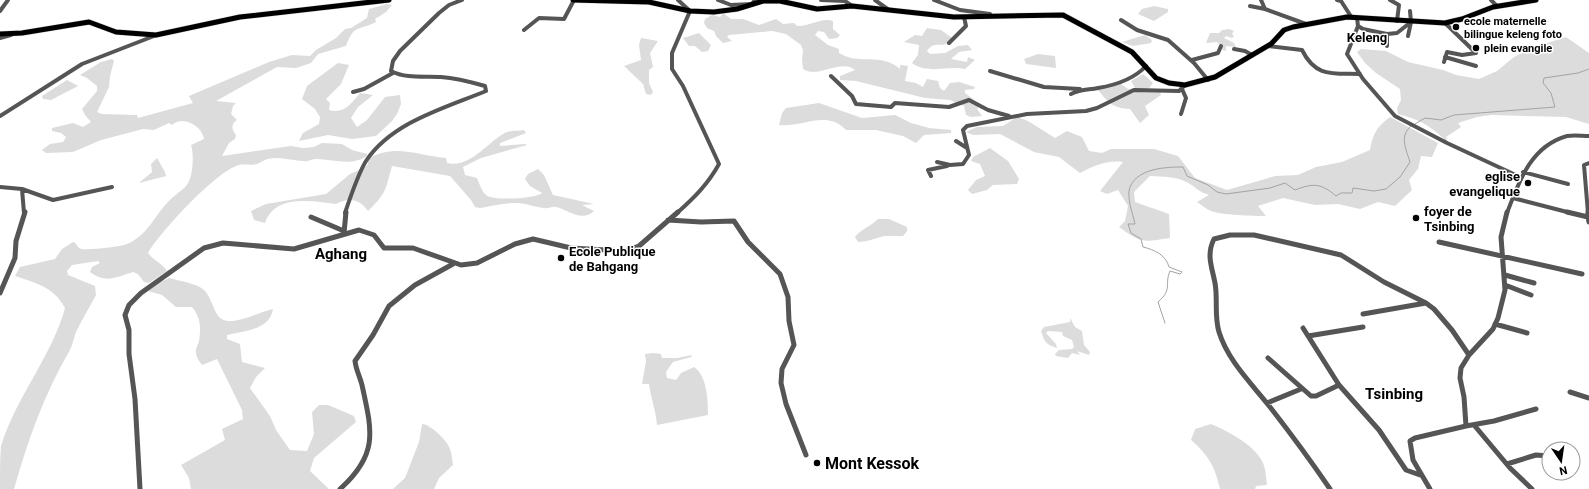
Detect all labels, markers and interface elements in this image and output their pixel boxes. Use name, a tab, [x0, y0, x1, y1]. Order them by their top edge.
place label: ecole maternelle bilingue keleng foto	[1464, 15, 1562, 41]
marker: ecole maternelle bilingue keleng foto	[1451, 22, 1461, 32]
district label: Keleng	[1347, 30, 1387, 45]
place label: plein evangile	[1484, 42, 1552, 55]
marker: plein evangile	[1471, 43, 1481, 53]
place label: eglise evangelique	[1449, 169, 1520, 199]
marker: eglise evangelique	[1523, 178, 1533, 188]
place label: foyer de Tsinbing	[1424, 204, 1474, 234]
marker: foyer de Tsinbing	[1411, 213, 1421, 223]
place label: Ecole Publique de Bahgang	[569, 244, 655, 274]
district label: Aghang	[315, 245, 367, 263]
marker: Ecole Publique de Bahgang	[556, 253, 566, 263]
district label: Tsinbing	[1365, 385, 1423, 403]
north arrow	[1541, 441, 1581, 481]
place label: Mont Kessok	[825, 454, 919, 473]
marker: Mont Kessok	[812, 458, 822, 468]
text: N	[1558, 463, 1568, 478]

